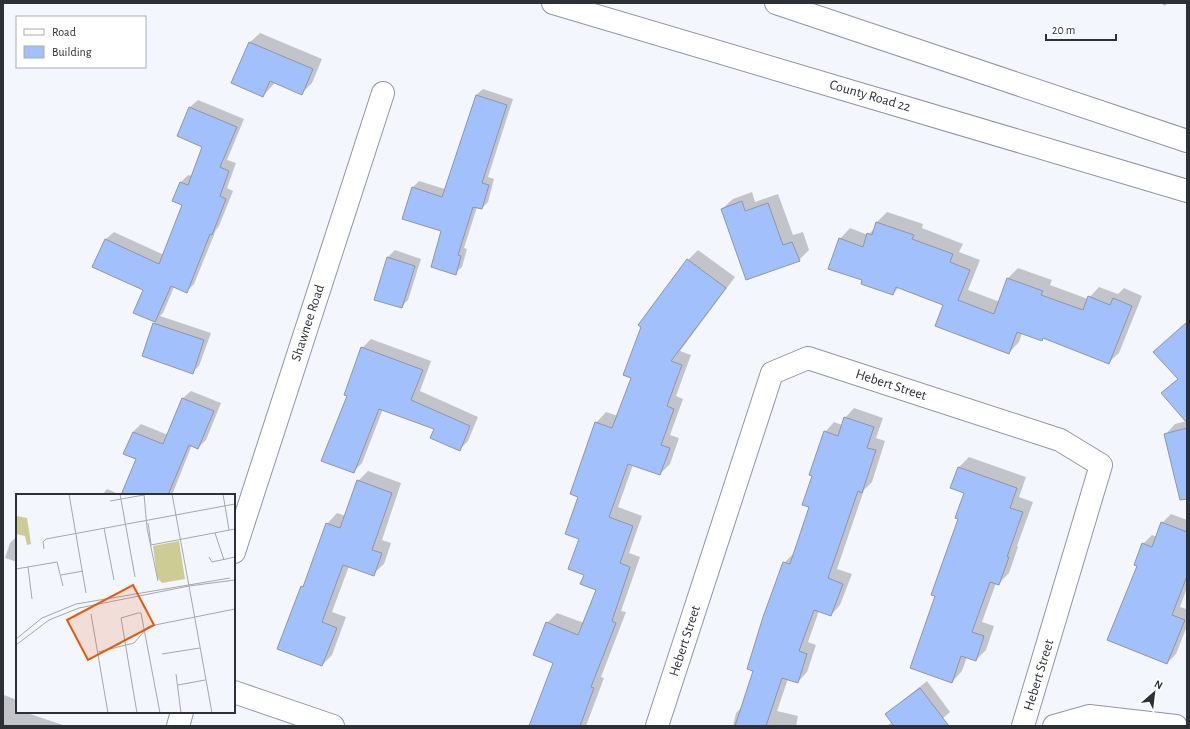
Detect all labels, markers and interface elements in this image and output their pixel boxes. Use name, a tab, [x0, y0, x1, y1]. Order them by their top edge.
legend	[16, 16, 146, 68]
scale bar	[1046, 16, 1116, 42]
text: 20 m	[1052, 24, 1075, 36]
text: Road	[52, 26, 76, 38]
text: Building	[52, 46, 92, 58]
street label: County Road 22	[828, 78, 912, 114]
street label: Shawnee Road	[289, 283, 327, 363]
street label: Hebert Street	[854, 367, 929, 403]
inset map	[16, 494, 235, 713]
street label: Hebert Street	[667, 603, 703, 678]
street label: Hebert Street	[1022, 637, 1057, 712]
north arrow	[1134, 673, 1174, 713]
text: N	[1152, 678, 1164, 691]

